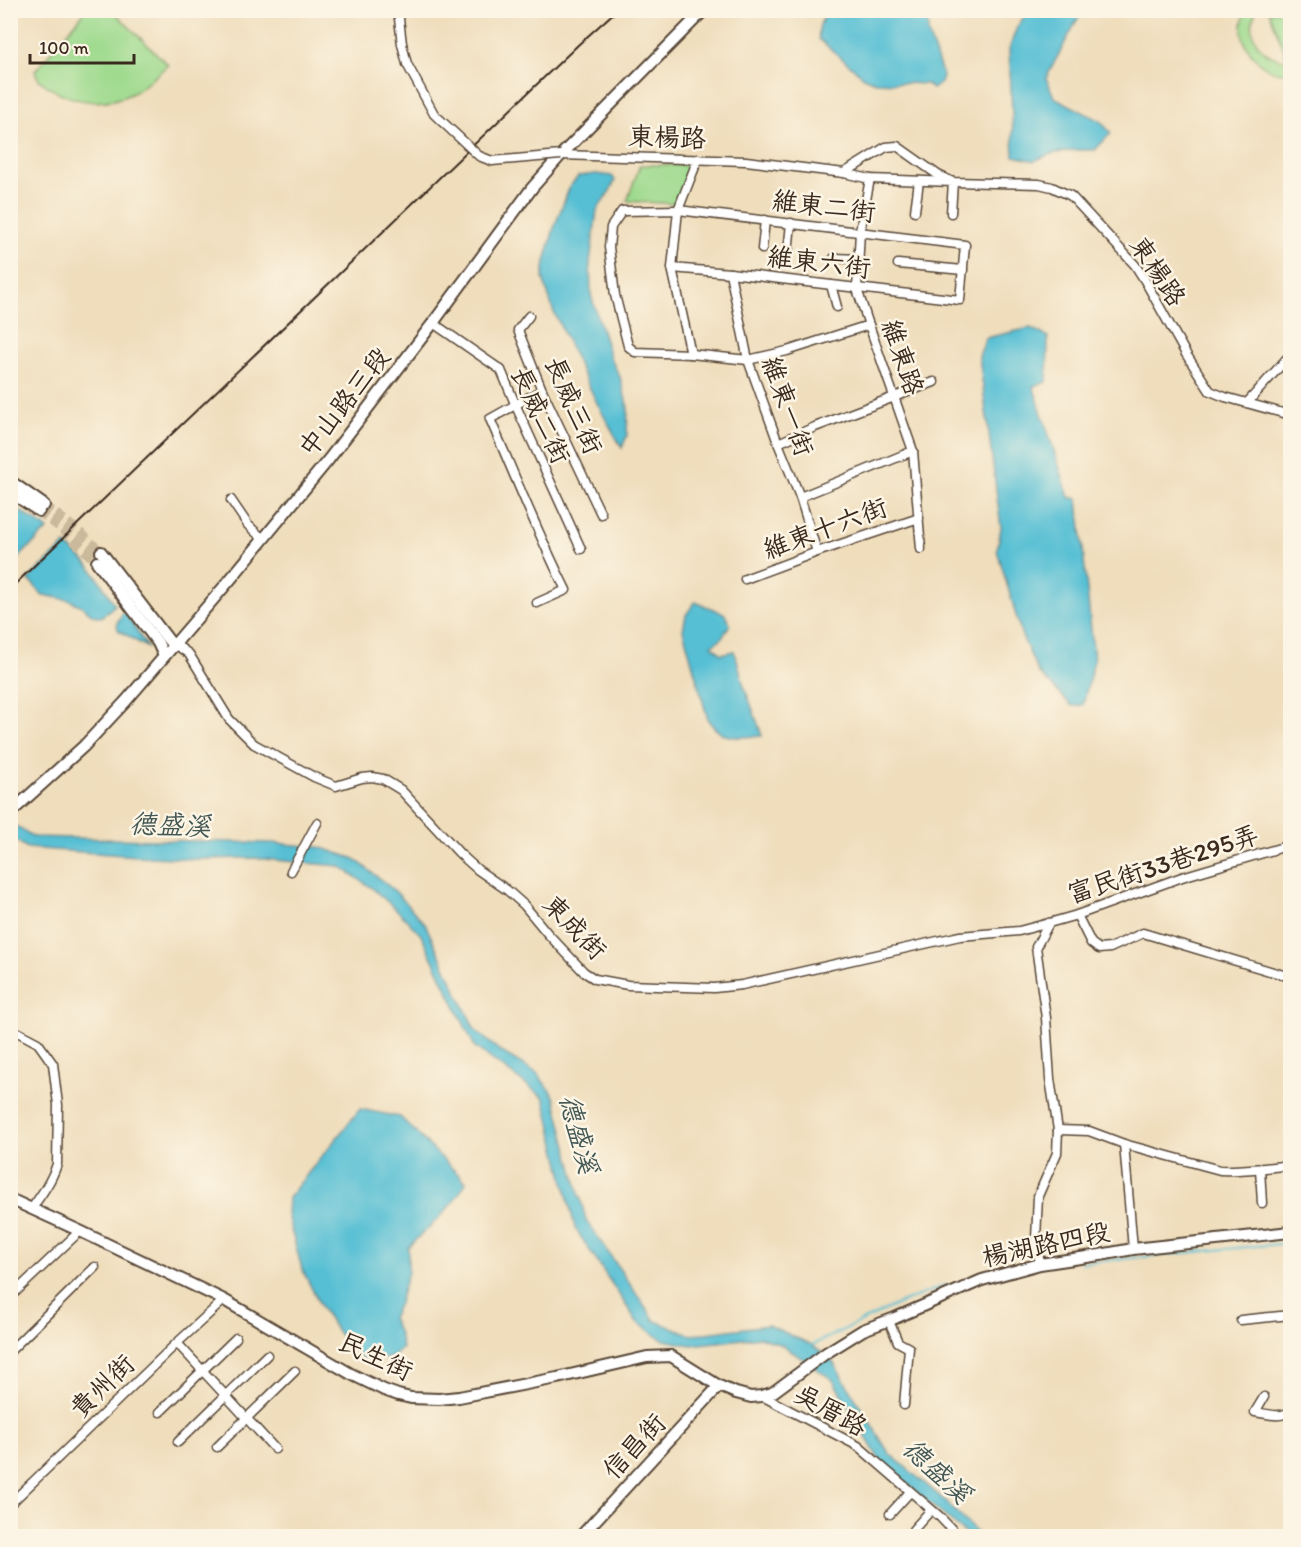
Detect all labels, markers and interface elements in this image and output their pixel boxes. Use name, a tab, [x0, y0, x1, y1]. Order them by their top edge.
scale bar	[30, 27, 134, 65]
text: 100 m	[39, 37, 89, 59]
street label: 東楊路	[627, 120, 707, 154]
street label: 維東二街	[770, 184, 878, 228]
street label: 東楊路	[1123, 230, 1193, 312]
street label: 維東六街	[765, 240, 873, 284]
street label: 維東路	[875, 315, 931, 399]
street label: 中山路三段	[291, 341, 397, 463]
street label: 長威三街	[538, 351, 610, 459]
street label: 維東一街	[755, 352, 821, 460]
street label: 長威二街	[505, 361, 577, 469]
street label: 維東十六街	[758, 491, 892, 565]
water label: 德盛溪	[129, 807, 213, 842]
street label: 富民街33巷295弄	[1063, 818, 1263, 910]
street label: 東成街	[536, 888, 614, 966]
water label: 德盛溪	[553, 1090, 606, 1179]
street label: 楊湖路四段	[979, 1215, 1113, 1273]
street label: 民生街	[334, 1325, 418, 1387]
street label: 貴州街	[63, 1347, 141, 1425]
street label: 吳厝路	[789, 1377, 873, 1443]
street label: 信昌街	[596, 1407, 672, 1485]
water label: 德盛溪	[896, 1431, 980, 1512]

